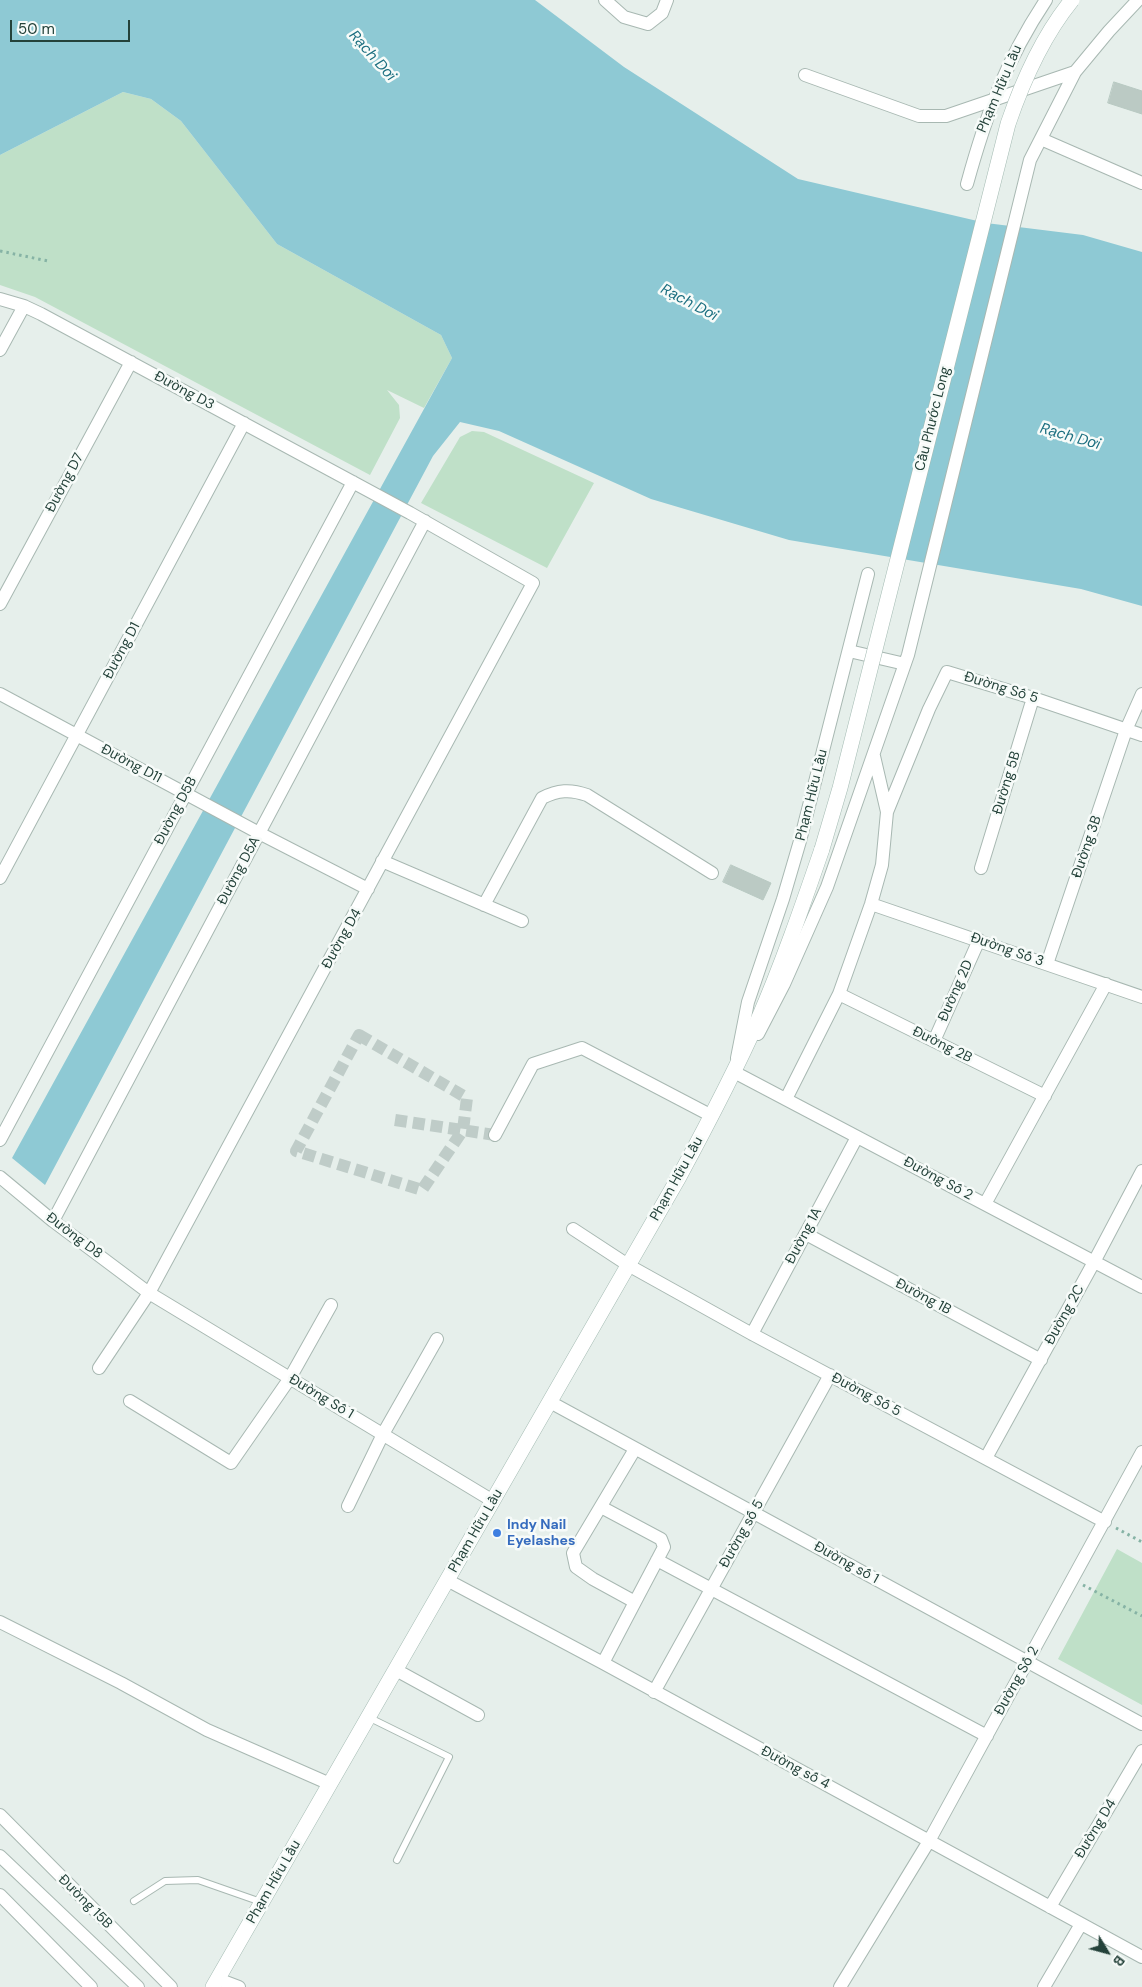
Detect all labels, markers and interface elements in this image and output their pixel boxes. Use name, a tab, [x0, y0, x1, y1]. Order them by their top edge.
scale bar	[12, 10, 132, 42]
text: 50 m	[18, 19, 55, 39]
water label: Rạch Dơi	[345, 27, 399, 85]
street label: Phạm Hữu Lầu	[974, 43, 1026, 135]
water label: Rạch Dơi	[657, 281, 721, 325]
street label: Cầu Phước Long	[912, 365, 954, 473]
street label: Đường D3	[151, 368, 217, 414]
water label: Rạch Dơi	[1038, 420, 1102, 454]
street label: Đường D7	[42, 450, 88, 516]
street label: Đường D1	[100, 620, 144, 682]
street label: Đường Số 5	[962, 669, 1040, 707]
street label: Đường D11	[98, 741, 164, 787]
street label: Phạm Hữu Lầu	[793, 747, 831, 843]
street label: Đường 5B	[989, 749, 1025, 817]
street label: Đường D5B	[151, 774, 201, 848]
street label: Đường 3B	[1069, 814, 1105, 880]
street label: Đường D5A	[214, 834, 264, 908]
street label: Đường D4	[319, 906, 365, 972]
street label: Đường Số 3	[968, 930, 1046, 970]
street label: Đường 2D	[935, 958, 977, 1024]
street label: Đường 2B	[909, 1023, 975, 1067]
street label: Phạm Hữu Lầu	[647, 1134, 707, 1224]
street label: Đường Số 2	[900, 1154, 976, 1204]
street label: Đường 1A	[782, 1205, 826, 1267]
street label: Đường D8	[43, 1209, 105, 1263]
street label: Đường 1B	[892, 1275, 954, 1319]
street label: Đường 2C	[1042, 1282, 1088, 1348]
street label: Đường Số 5	[828, 1370, 904, 1420]
street label: Đường Số 1	[286, 1371, 356, 1423]
street label: Phạm Hữu Lầu	[445, 1486, 507, 1576]
street label: Đường số 5	[716, 1497, 768, 1571]
place label: Indy Nail Eyelashes	[507, 1517, 575, 1550]
marker: Indy Nail Eyelashes	[491, 1527, 503, 1539]
street label: Đường số 1	[811, 1538, 881, 1588]
street label: Đường Số 2	[991, 1644, 1043, 1718]
street label: Đường số 4	[758, 1743, 832, 1793]
street label: Đường D4	[1072, 1796, 1120, 1862]
street label: Phạm Hữu Lầu	[243, 1837, 305, 1927]
street label: Đường 15B	[55, 1872, 115, 1932]
north arrow	[1082, 1927, 1132, 1977]
text: B	[1109, 1952, 1129, 1970]

